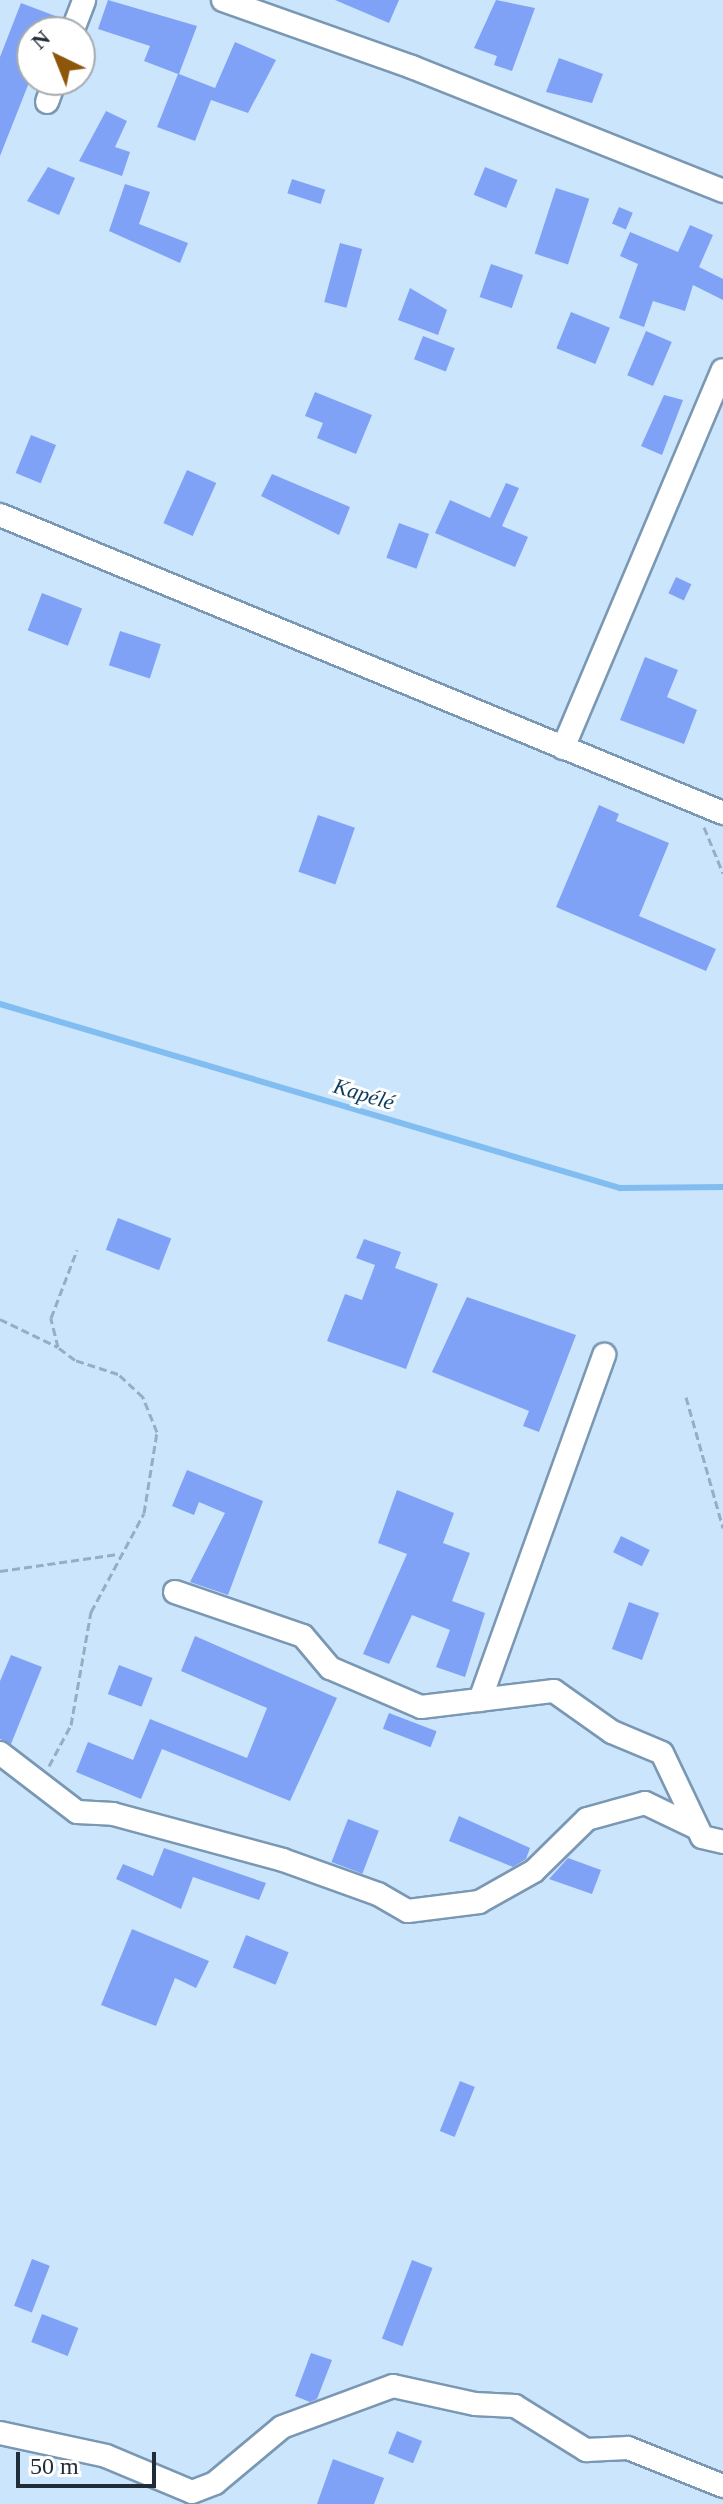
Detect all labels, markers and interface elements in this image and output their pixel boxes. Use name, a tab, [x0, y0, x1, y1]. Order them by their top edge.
north arrow	[16, 16, 96, 96]
text: N	[26, 25, 55, 54]
water label: Kapélé	[330, 1072, 398, 1116]
scale bar	[20, 2436, 160, 2486]
text: 50 m	[30, 2453, 79, 2479]

